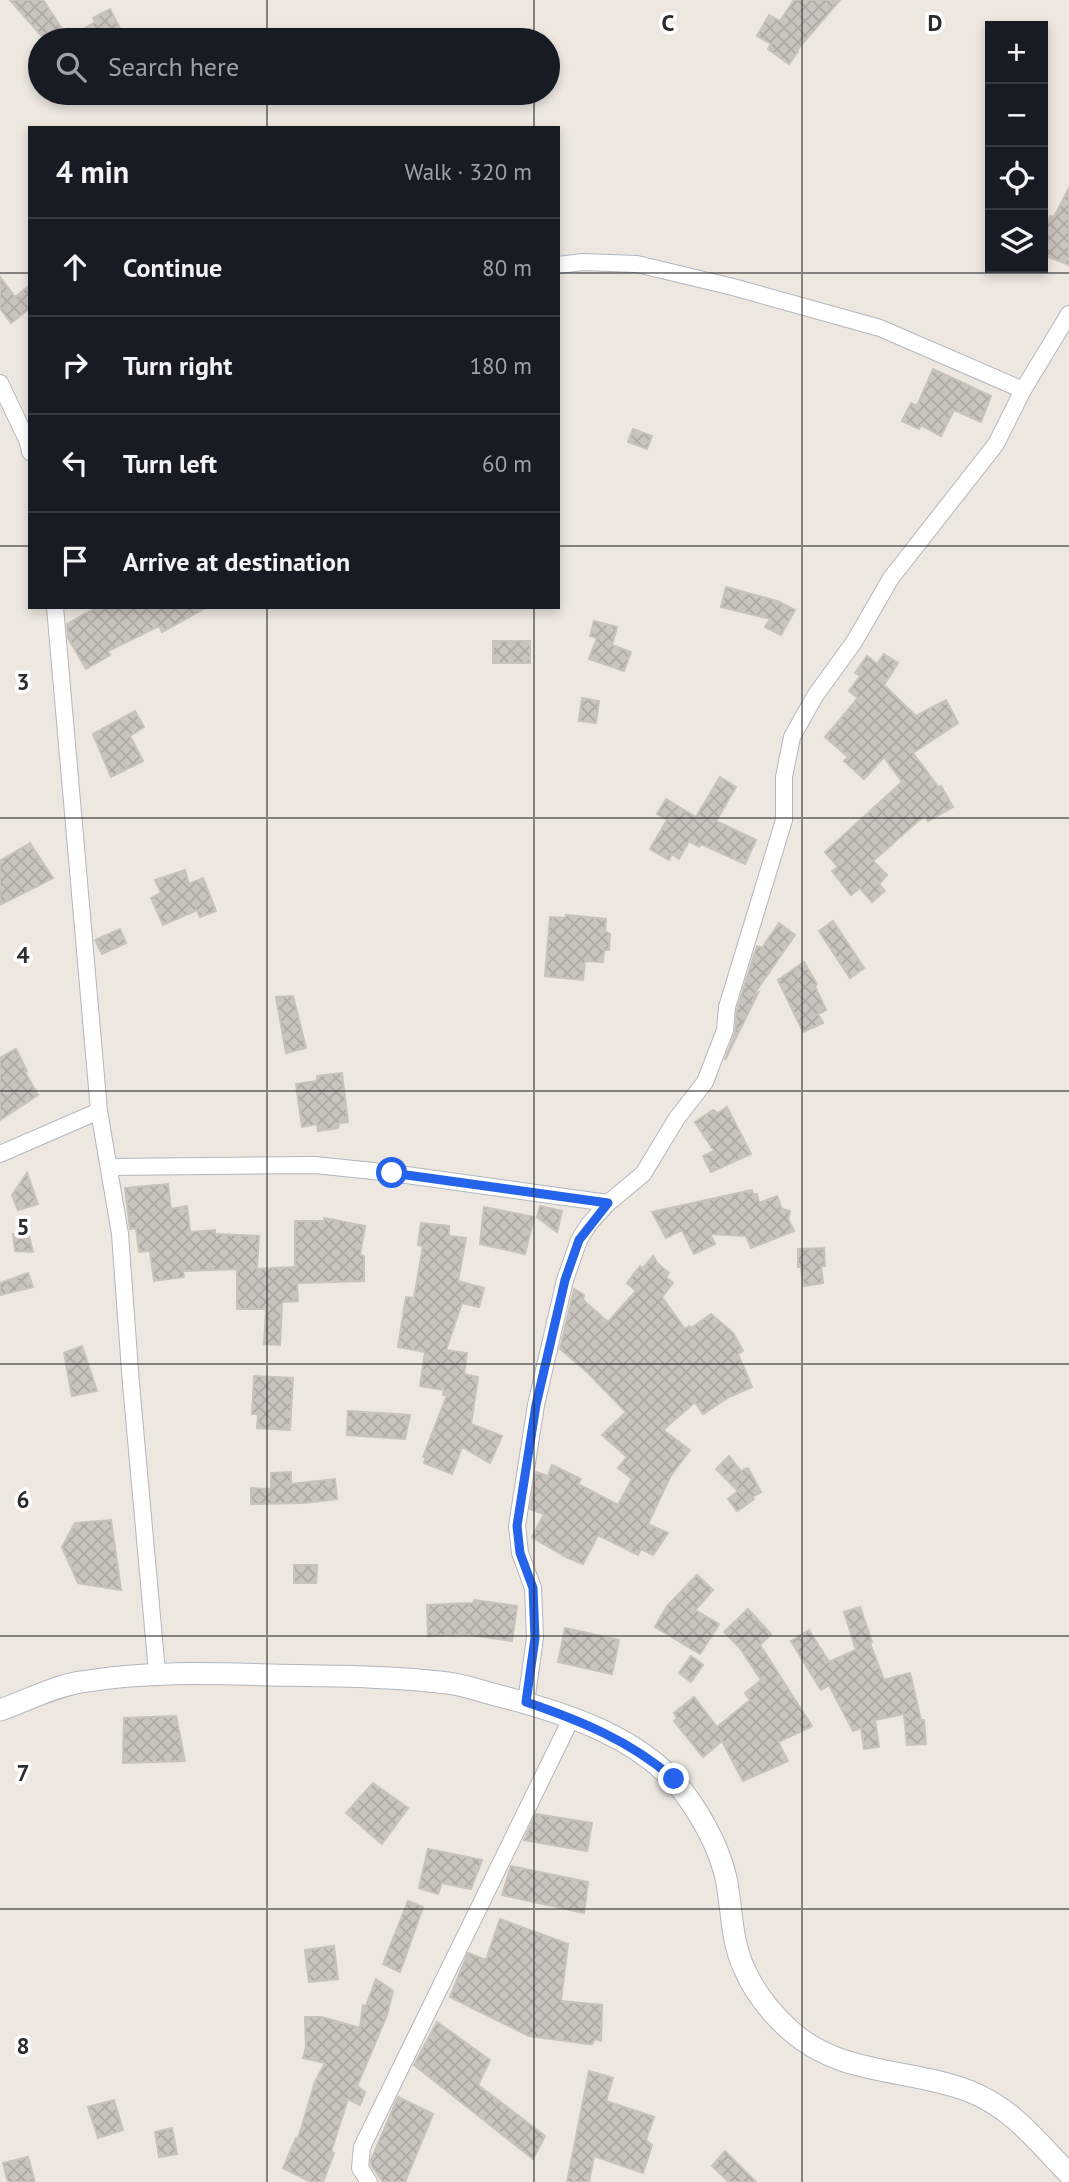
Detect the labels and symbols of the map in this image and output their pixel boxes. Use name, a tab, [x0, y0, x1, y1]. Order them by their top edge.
text: C	[662, 8, 675, 37]
text: D	[928, 8, 942, 37]
text: 3	[16, 667, 30, 696]
text: 4	[16, 940, 30, 969]
route start	[376, 1157, 407, 1188]
text: 5	[16, 1212, 30, 1241]
text: 6	[16, 1485, 30, 1514]
text: 7	[16, 1758, 30, 1787]
route end	[658, 1763, 689, 1794]
text: 8	[16, 2031, 30, 2060]

